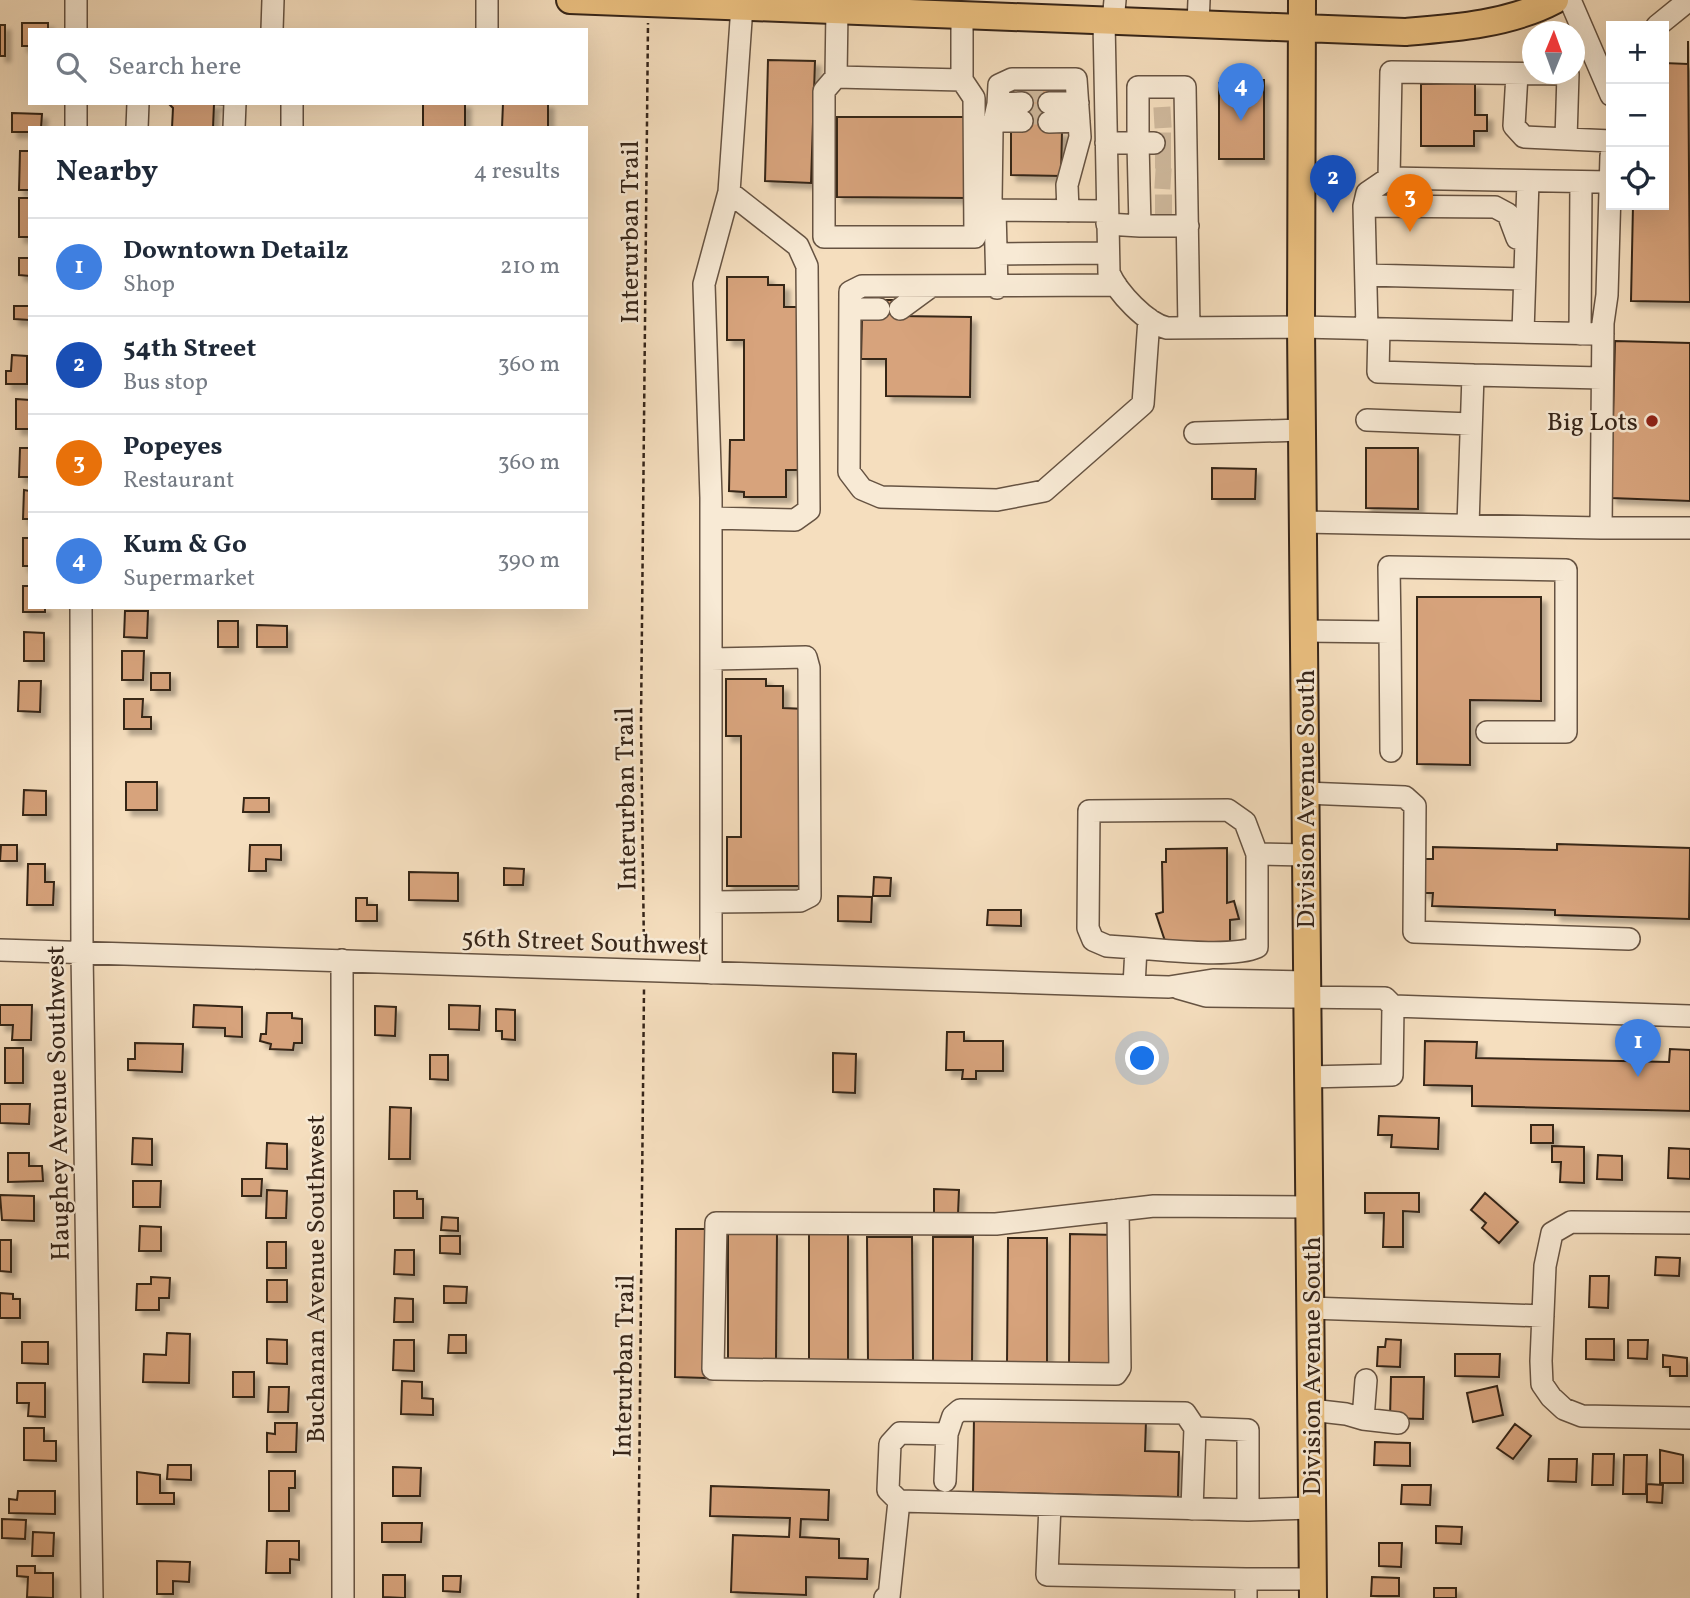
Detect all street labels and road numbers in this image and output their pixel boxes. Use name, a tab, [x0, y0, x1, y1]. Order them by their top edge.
street label: Interurban Trail	[613, 140, 649, 324]
street label: Division Avenue South	[1289, 669, 1325, 929]
street label: Interurban Trail	[607, 707, 647, 891]
street label: 56th Street Southwest	[461, 921, 709, 965]
street label: Haughey Avenue Southwest	[38, 945, 80, 1261]
street label: Buchanan Avenue Southwest	[299, 1115, 335, 1443]
street label: Division Avenue South	[1295, 1236, 1331, 1496]
street label: Interurban Trail	[605, 1274, 645, 1458]

